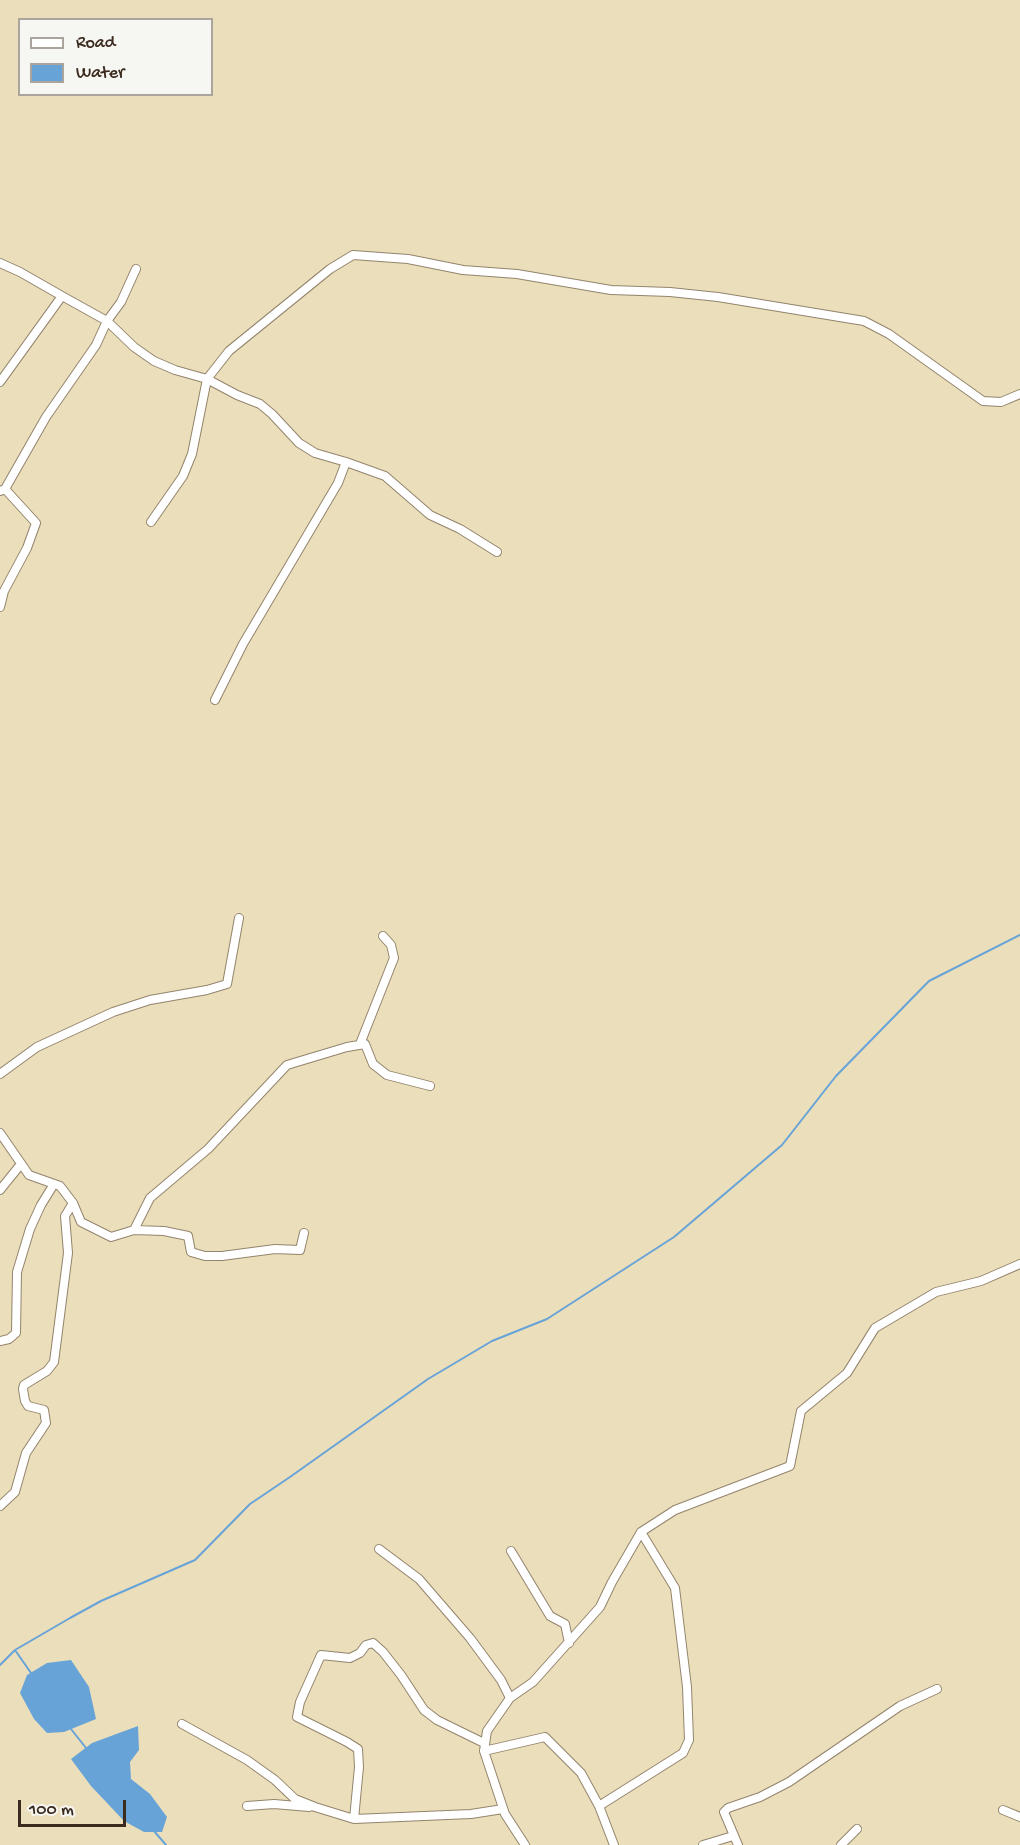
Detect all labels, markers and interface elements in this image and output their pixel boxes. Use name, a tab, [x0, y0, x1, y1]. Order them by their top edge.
legend	[18, 18, 213, 96]
text: Road	[76, 33, 115, 54]
text: Water	[76, 63, 124, 84]
scale bar	[21, 1788, 129, 1826]
text: 100 m	[29, 1800, 74, 1821]

